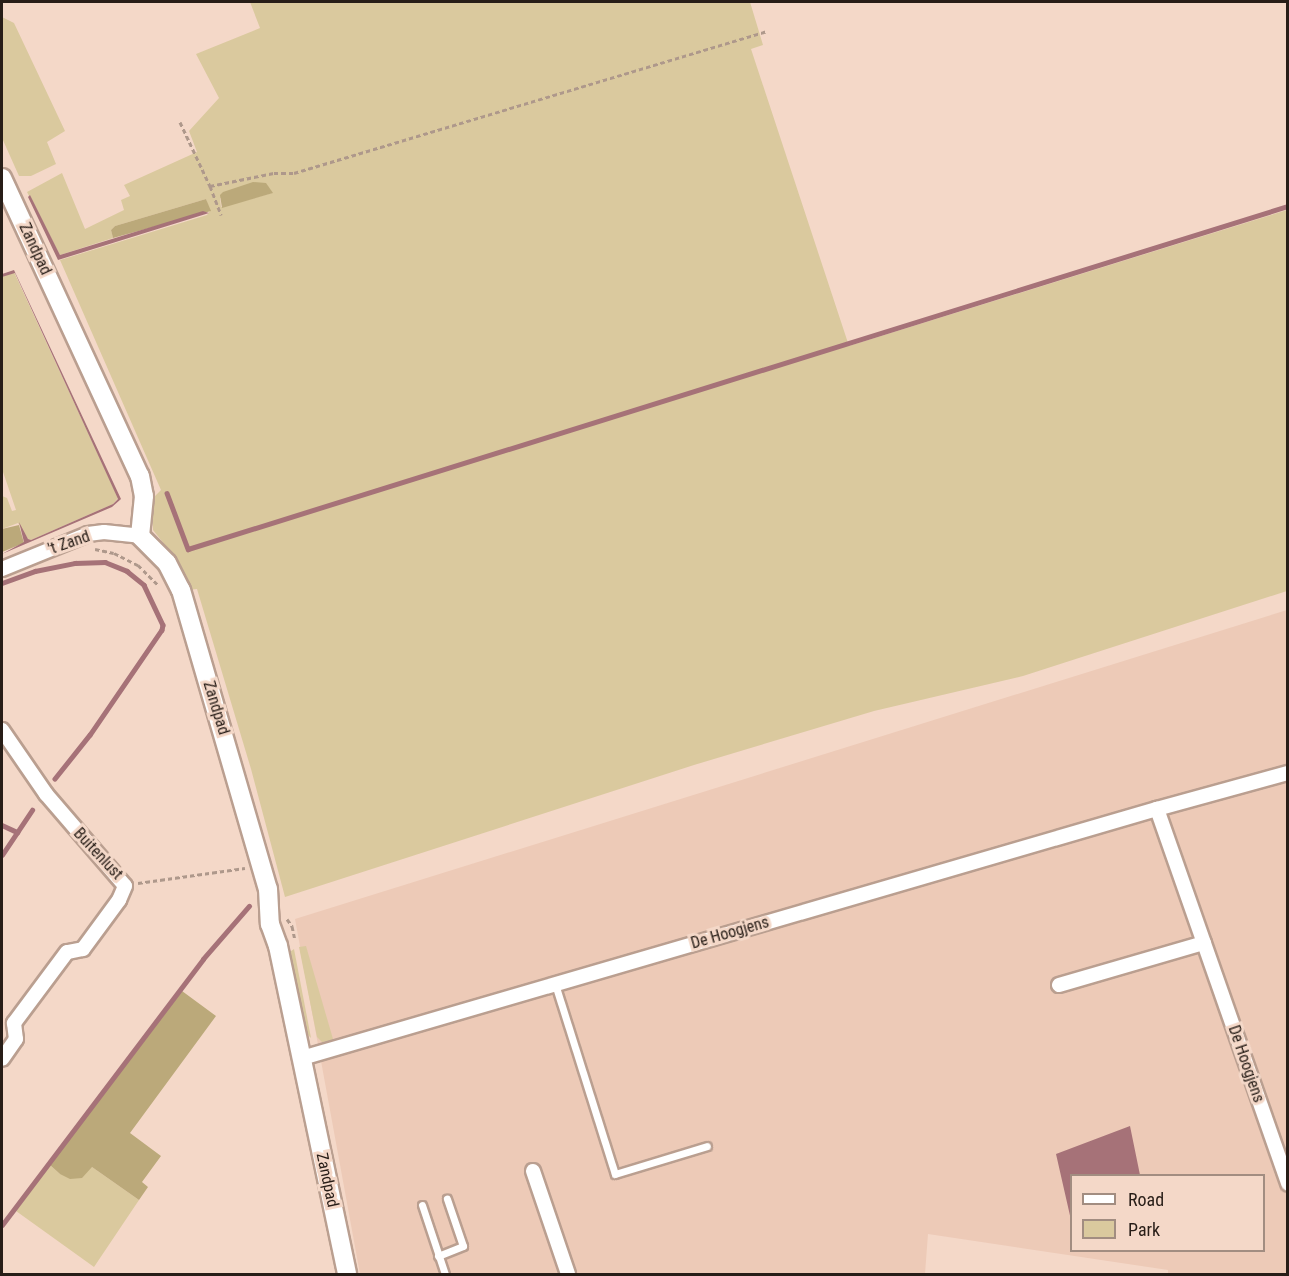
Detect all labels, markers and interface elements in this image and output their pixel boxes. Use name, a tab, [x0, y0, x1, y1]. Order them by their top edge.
street label: Zandpad	[15, 220, 55, 278]
street label: 't Zand	[46, 527, 92, 559]
street label: Zandpad	[199, 679, 233, 737]
street label: Buitenlust	[69, 824, 127, 884]
street label: De Hoogjens	[689, 913, 771, 953]
street label: De Hoogjens	[1224, 1023, 1268, 1105]
street label: Zandpad	[312, 1151, 342, 1209]
legend	[1070, 1174, 1265, 1252]
text: Road	[1128, 1189, 1164, 1210]
text: Park	[1128, 1219, 1160, 1240]

